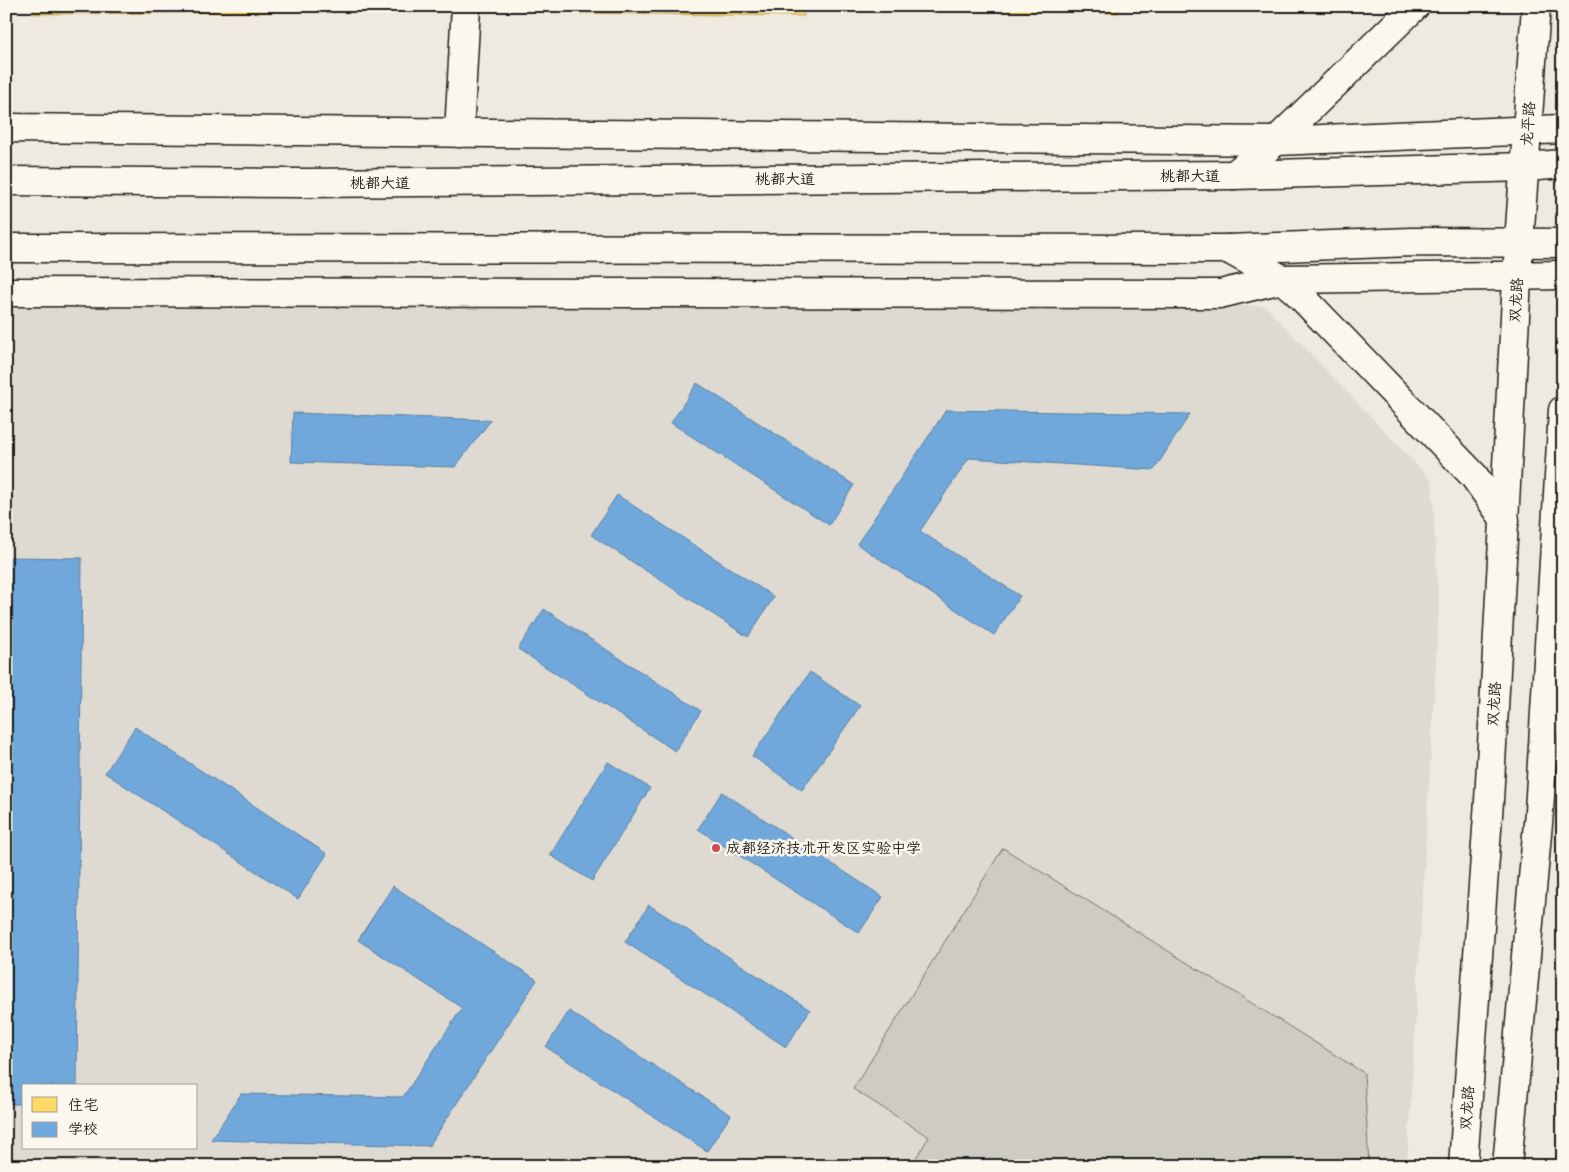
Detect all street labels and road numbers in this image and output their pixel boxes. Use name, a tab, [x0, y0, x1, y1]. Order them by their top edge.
street label: 龙平路	[1517, 101, 1540, 147]
street label: 桃都大道	[1160, 167, 1220, 186]
street label: 桃都大道	[755, 170, 815, 189]
street label: 桃都大道	[350, 174, 410, 193]
street label: 双龙路	[1506, 277, 1527, 323]
street label: 双龙路	[1484, 681, 1505, 727]
street label: 双龙路	[1456, 1085, 1479, 1131]

